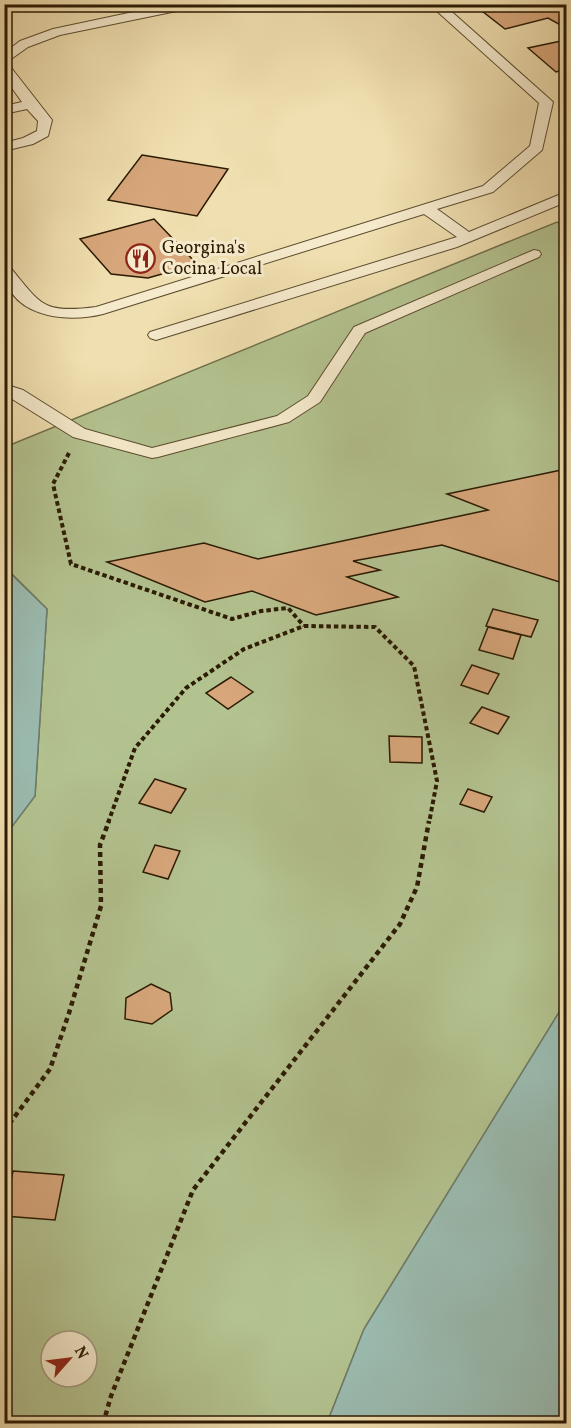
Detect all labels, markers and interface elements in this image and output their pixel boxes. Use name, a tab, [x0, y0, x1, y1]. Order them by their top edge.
place label: Georgina's Cocina Local	[162, 236, 262, 282]
restaurant icon: Georgina's Cocina Local	[125, 242, 157, 274]
north arrow	[39, 1329, 99, 1389]
text: N	[68, 1343, 93, 1364]

